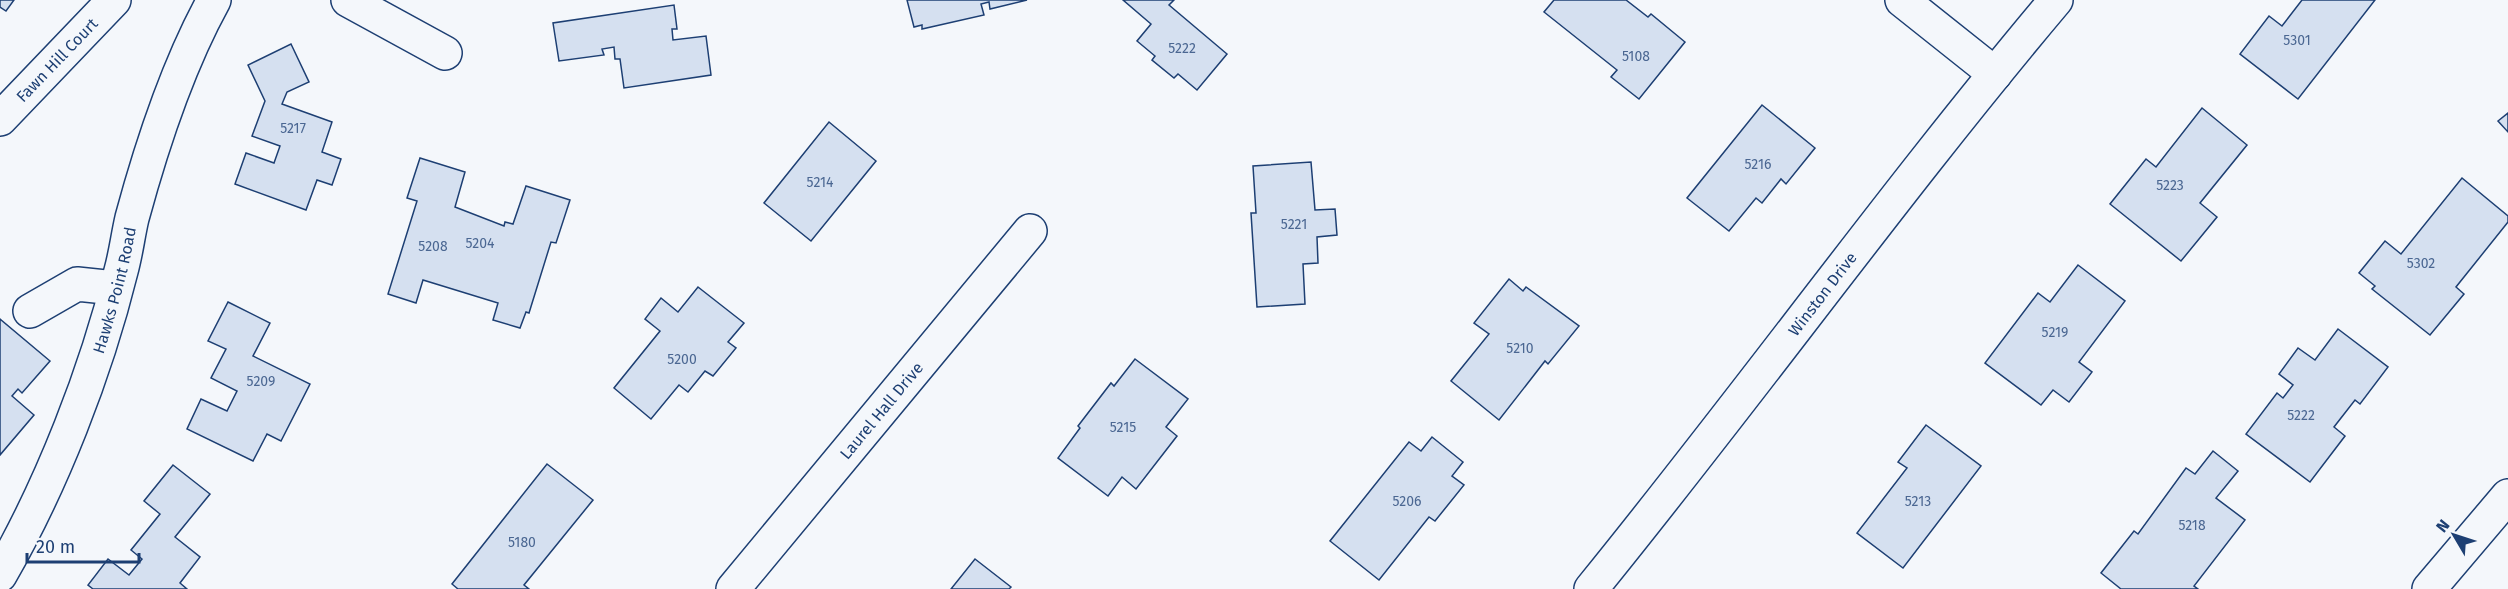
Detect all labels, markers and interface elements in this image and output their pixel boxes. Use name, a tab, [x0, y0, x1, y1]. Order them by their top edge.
street label: Fawn Hill Court	[12, 14, 101, 106]
house number: 5301	[2283, 32, 2311, 49]
house number: 5222	[1168, 40, 1196, 57]
house number: 5108	[1622, 48, 1650, 65]
house number: 5217	[280, 120, 306, 137]
house number: 5216	[1745, 156, 1771, 173]
house number: 5214	[807, 174, 834, 191]
house number: 5223	[2156, 177, 2184, 194]
house number: 5221	[1281, 216, 1307, 233]
street label: Hawks Point Road	[88, 225, 139, 356]
house number: 5204	[465, 235, 495, 252]
house number: 5208	[418, 238, 448, 255]
street label: Winston Drive	[1784, 248, 1860, 339]
house number: 5302	[2407, 255, 2435, 272]
house number: 5219	[2042, 324, 2068, 341]
house number: 5210	[1506, 340, 1534, 357]
house number: 5200	[667, 351, 697, 368]
street label: Laurel Hall Drive	[836, 358, 927, 463]
house number: 5209	[247, 373, 275, 390]
house number: 5222	[2287, 407, 2315, 424]
house number: 5215	[1110, 419, 1136, 436]
house number: 5206	[1392, 493, 1422, 510]
house number: 5213	[1905, 493, 1931, 510]
north arrow	[2424, 505, 2484, 565]
text: N	[2432, 516, 2453, 536]
house number: 5218	[2178, 517, 2206, 534]
scale bar	[27, 526, 140, 564]
house number: 5180	[508, 534, 536, 551]
text: 20 m	[36, 536, 75, 558]

